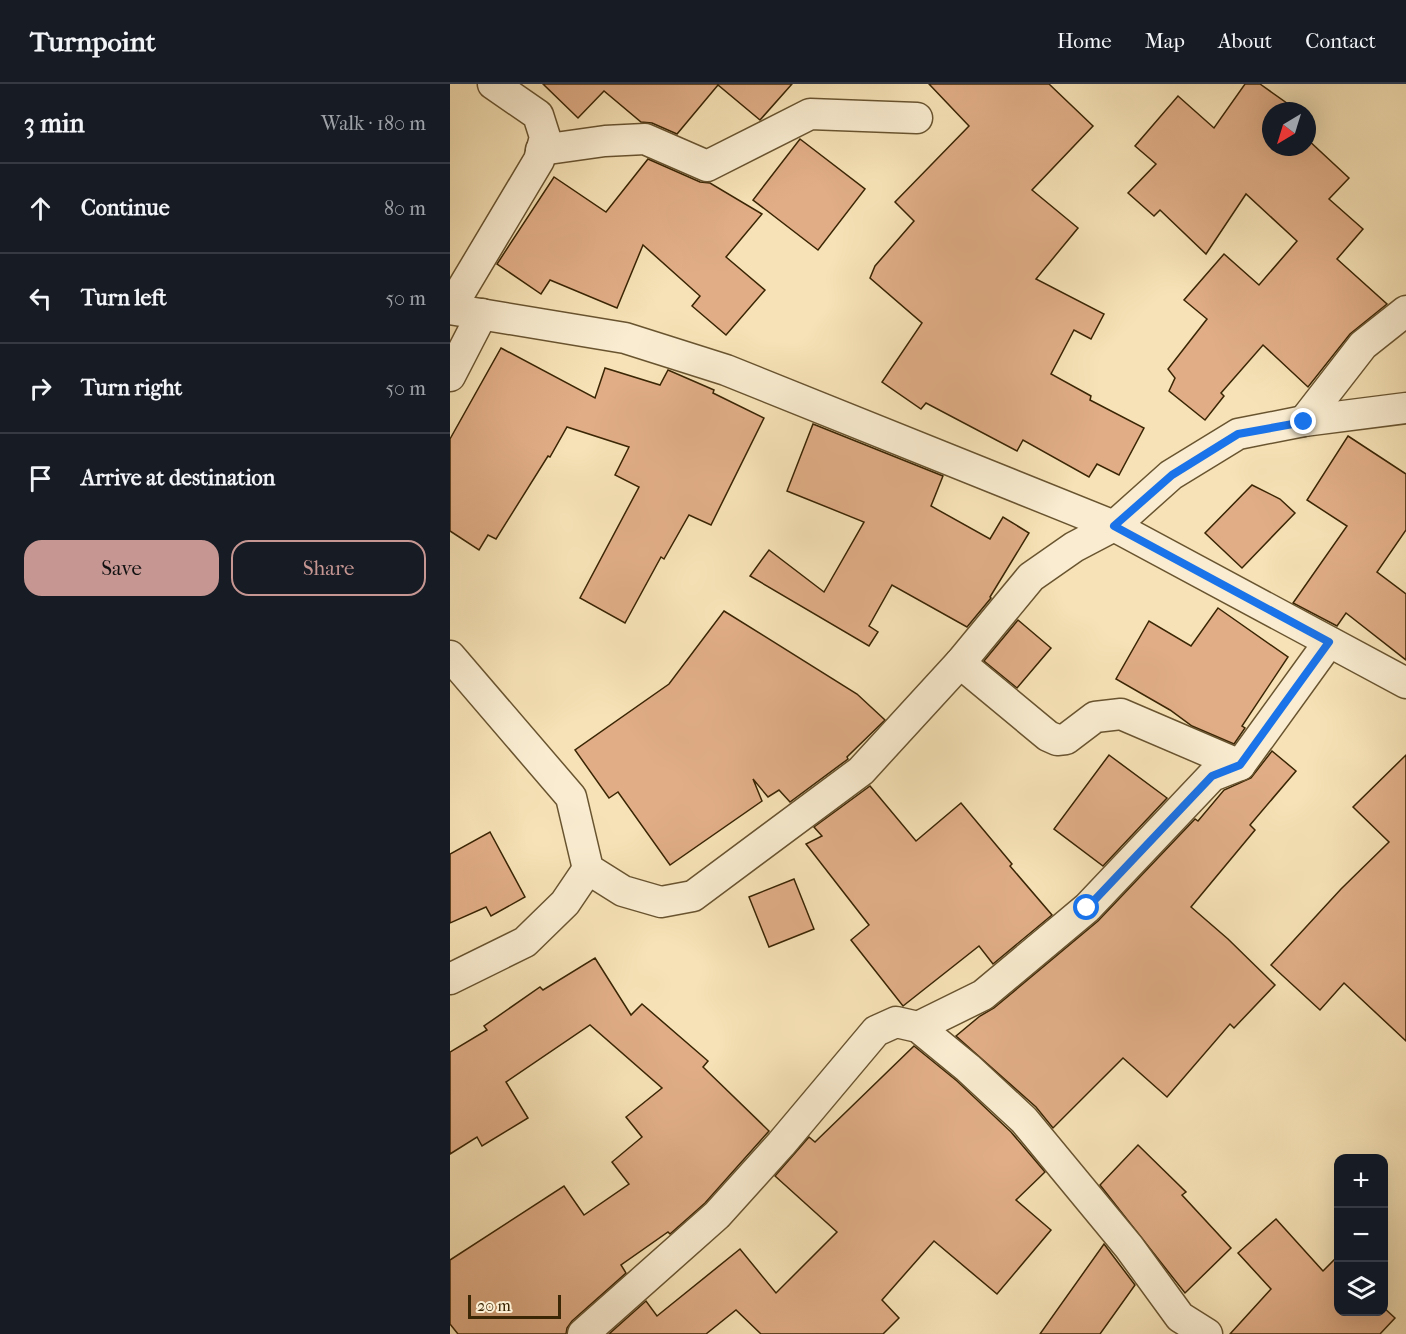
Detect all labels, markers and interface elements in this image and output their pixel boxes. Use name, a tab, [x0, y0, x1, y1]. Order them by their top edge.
text: Turnpoint	[30, 25, 156, 58]
text: Home	[1057, 29, 1112, 53]
text: Map	[1145, 29, 1185, 53]
text: About	[1218, 29, 1272, 53]
text: Contact	[1305, 29, 1376, 53]
north arrow	[1262, 102, 1316, 156]
text: 3 min	[24, 108, 85, 139]
text: Walk · 180 m	[321, 112, 426, 135]
icon: ahead	[24, 192, 57, 225]
text: Continue	[81, 195, 170, 221]
text: 80 m	[384, 197, 426, 220]
icon: left	[24, 282, 57, 315]
text: Turn left	[81, 285, 167, 311]
text: 50 m	[385, 287, 426, 310]
icon: right	[24, 372, 57, 405]
text: Turn right	[81, 375, 182, 401]
text: 50 m	[385, 377, 426, 400]
route end	[1290, 408, 1316, 434]
icon: arrive	[24, 462, 57, 495]
text: Arrive at destination	[81, 465, 275, 491]
button: Save	[24, 540, 219, 596]
button: Share	[231, 540, 426, 596]
route start	[1073, 894, 1099, 920]
map controls	[1334, 1154, 1388, 1316]
button: +	[1334, 1154, 1388, 1208]
button: −	[1334, 1208, 1388, 1262]
button: layers	[1334, 1262, 1388, 1316]
scale bar	[468, 1292, 561, 1320]
text: 20 m	[477, 1296, 511, 1315]

